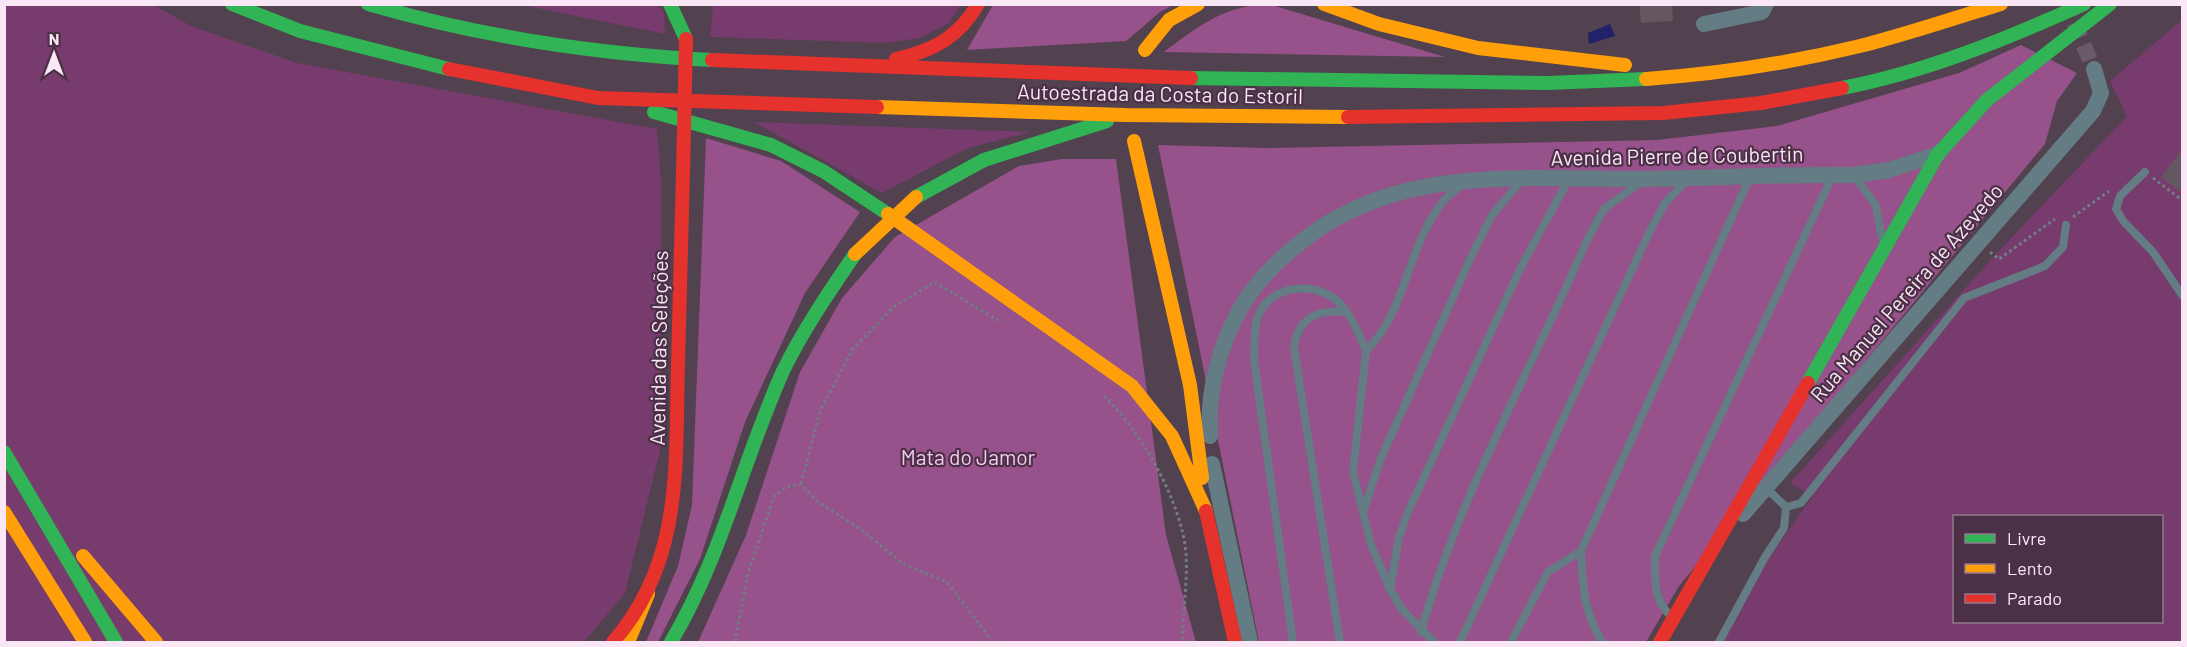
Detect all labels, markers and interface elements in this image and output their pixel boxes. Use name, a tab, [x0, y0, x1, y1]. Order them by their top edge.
north arrow	[24, 24, 84, 84]
text: N	[49, 29, 59, 48]
street label: Autoestrada da Costa do Estoril	[1017, 78, 1303, 108]
street label: Avenida Pierre de Coubertin	[1550, 140, 1804, 170]
street label: Rua Manuel Pereira de Azevedo	[1804, 178, 2008, 406]
street label: Avenida das Seleções	[644, 250, 672, 446]
park label: Mata do Jamor	[901, 444, 1036, 469]
legend	[1953, 515, 2163, 623]
text: Livre	[2007, 527, 2046, 549]
text: Lento	[2007, 557, 2053, 579]
text: Parado	[2007, 587, 2062, 609]

